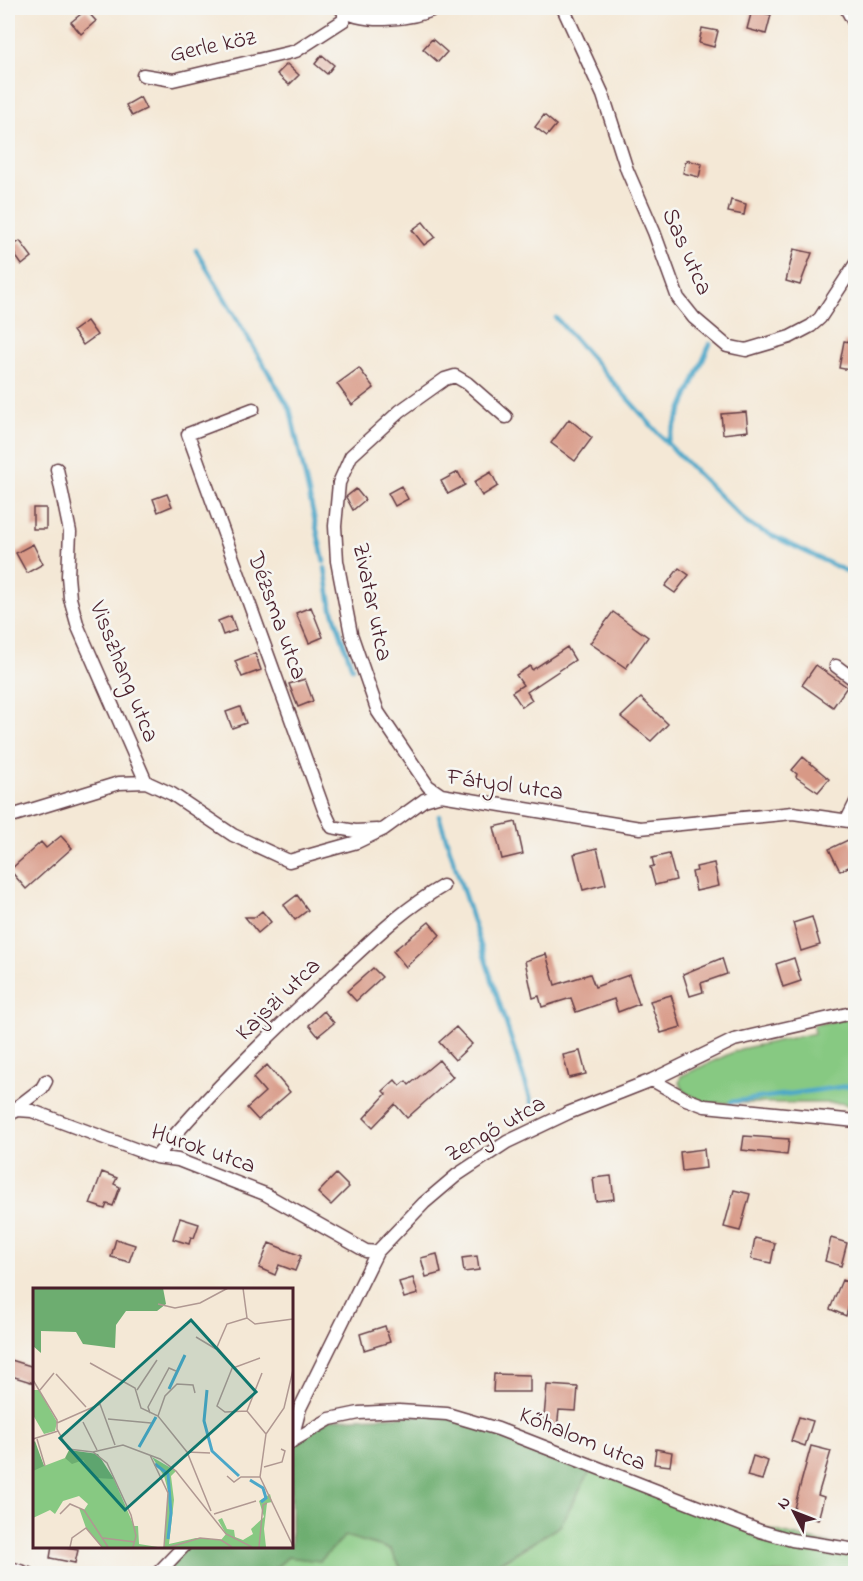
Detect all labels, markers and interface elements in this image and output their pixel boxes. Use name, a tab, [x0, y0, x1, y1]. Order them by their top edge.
street label: Gerle köz	[167, 21, 260, 73]
street label: Sas utca	[651, 203, 721, 301]
street label: Zivatar utca	[341, 540, 401, 664]
street label: Dézsma utca	[236, 546, 315, 685]
street label: Visszhang utca	[78, 595, 167, 748]
street label: Fátyol utca	[444, 760, 565, 812]
street label: Kajszi utca	[228, 950, 330, 1050]
street label: Zengő utca	[439, 1087, 553, 1173]
street label: Hurok utca	[146, 1116, 260, 1184]
inset map	[33, 1288, 292, 1548]
street label: Kőhalom utca	[513, 1399, 651, 1481]
north arrow	[764, 1482, 824, 1542]
text: N	[772, 1491, 797, 1515]

